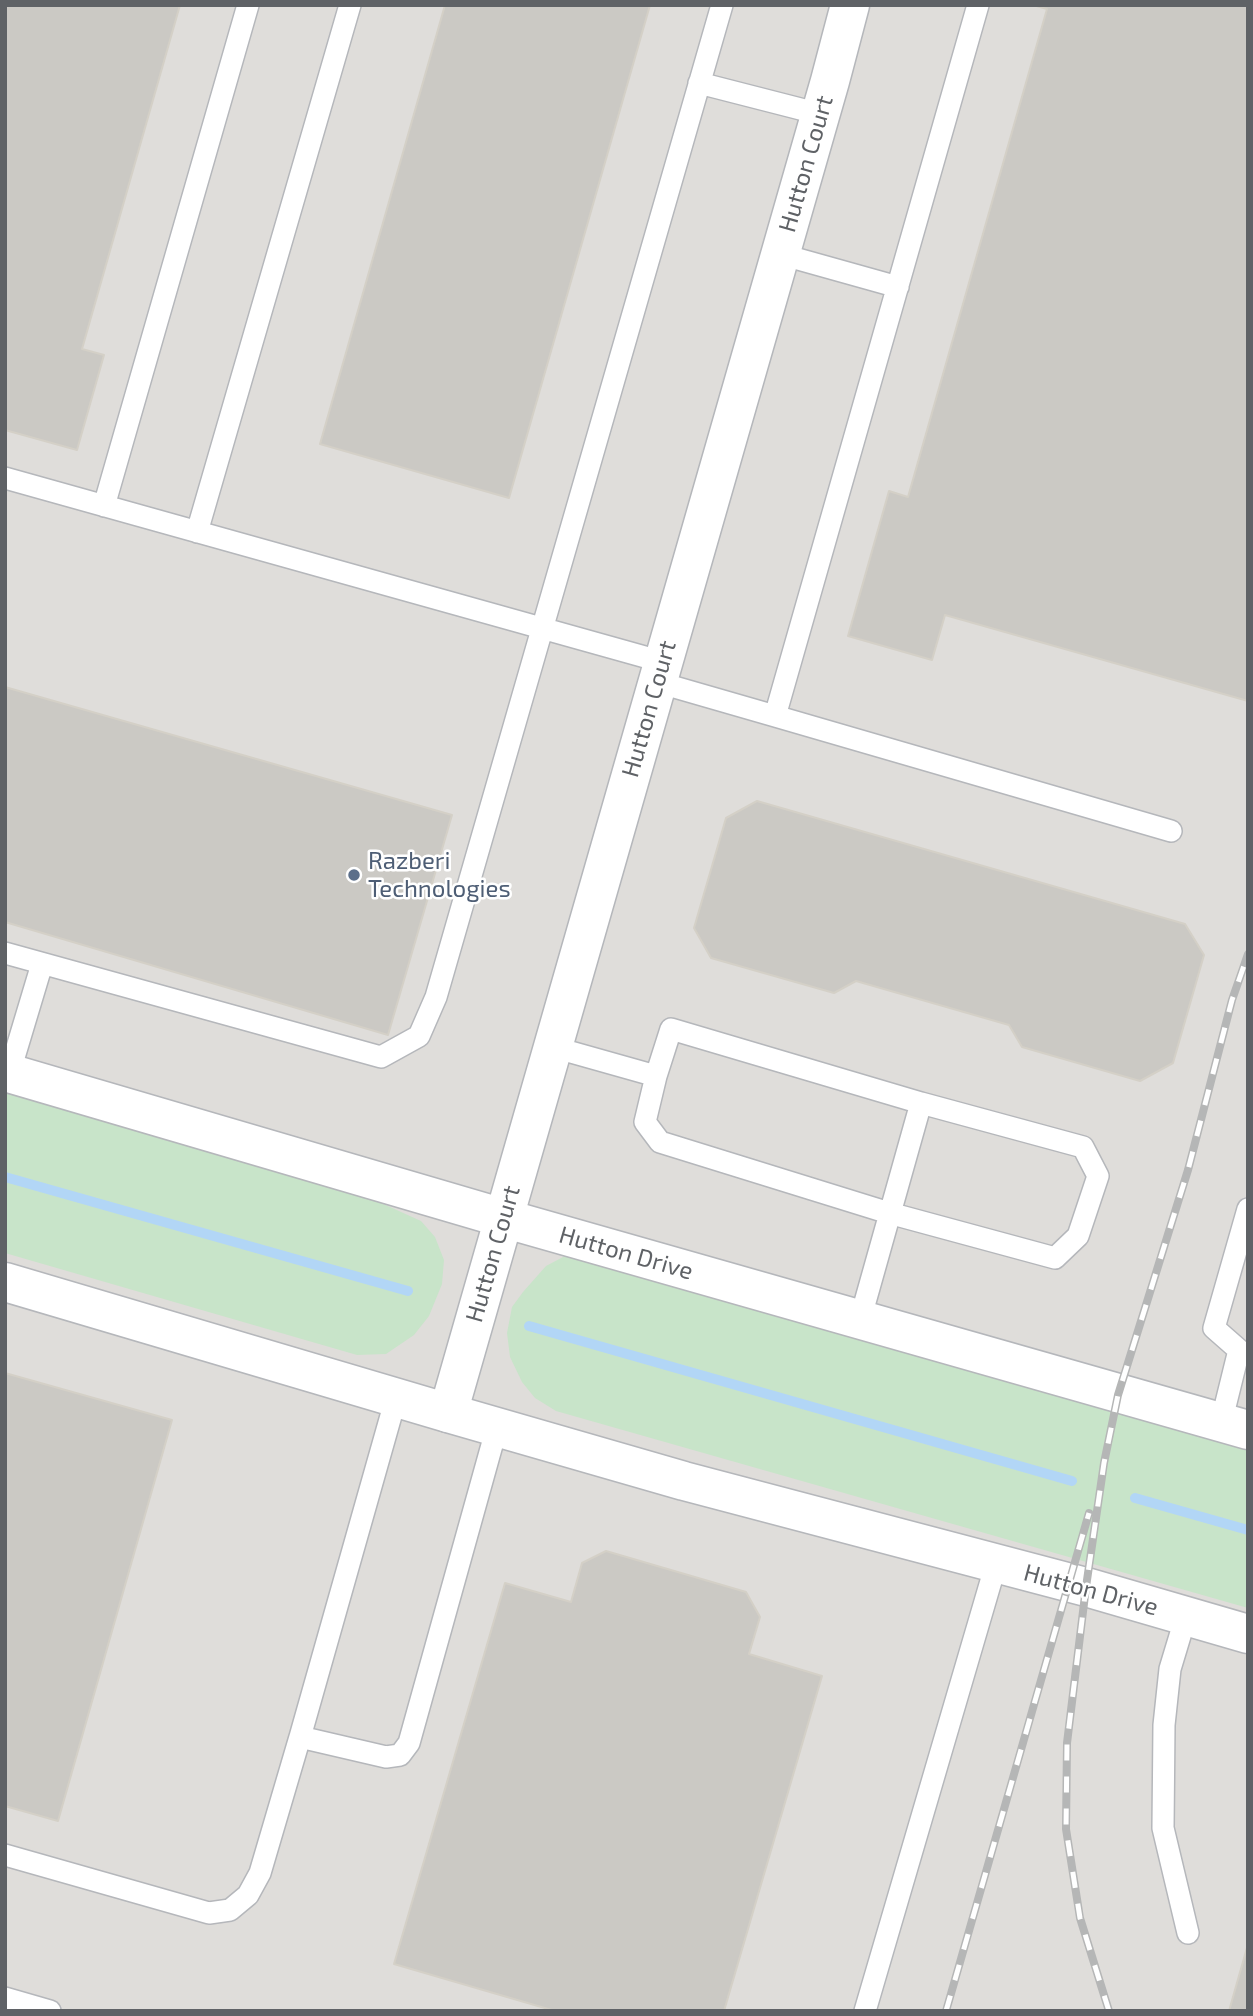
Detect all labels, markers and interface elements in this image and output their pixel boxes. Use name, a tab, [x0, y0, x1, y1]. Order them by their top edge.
street label: Hutton Court	[773, 92, 839, 236]
street label: Hutton Court	[616, 637, 682, 781]
place label: Razberi Technologies	[368, 847, 511, 903]
marker: Razberi Technologies	[346, 867, 362, 883]
street label: Hutton Court	[460, 1182, 526, 1326]
street label: Hutton Drive	[556, 1220, 696, 1286]
street label: Hutton Drive	[1021, 1558, 1161, 1622]

